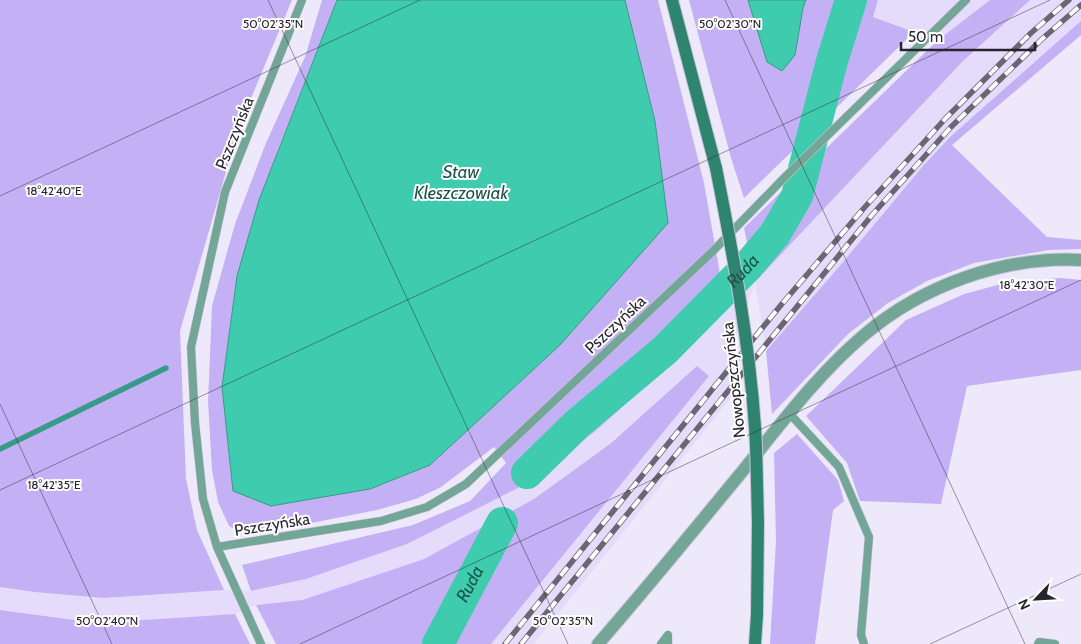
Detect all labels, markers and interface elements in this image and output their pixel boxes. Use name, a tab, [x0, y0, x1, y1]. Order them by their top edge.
text: 50°02'35"N	[243, 16, 303, 31]
text: 50°02'30"N	[699, 16, 761, 31]
scale bar	[901, 20, 1035, 52]
text: 50 m	[908, 28, 943, 46]
street label: Pszczyńska	[211, 94, 258, 172]
water label: Staw Kleszczowiak	[414, 161, 509, 204]
text: 18°42'40"E	[26, 183, 82, 198]
water label: Ruda	[722, 250, 764, 292]
text: 18°42'30"E	[999, 277, 1055, 292]
street label: Pszczyńska	[581, 291, 650, 357]
street label: Nowopszczyńska	[718, 321, 749, 439]
text: 18°42'35"E	[27, 477, 81, 492]
street label: Pszczyńska	[233, 509, 312, 540]
water label: Ruda	[451, 562, 488, 606]
north arrow	[1011, 574, 1061, 624]
text: N	[1014, 596, 1034, 613]
text: 50°02'40"N	[76, 613, 138, 628]
text: 50°02'35"N	[533, 613, 593, 628]

